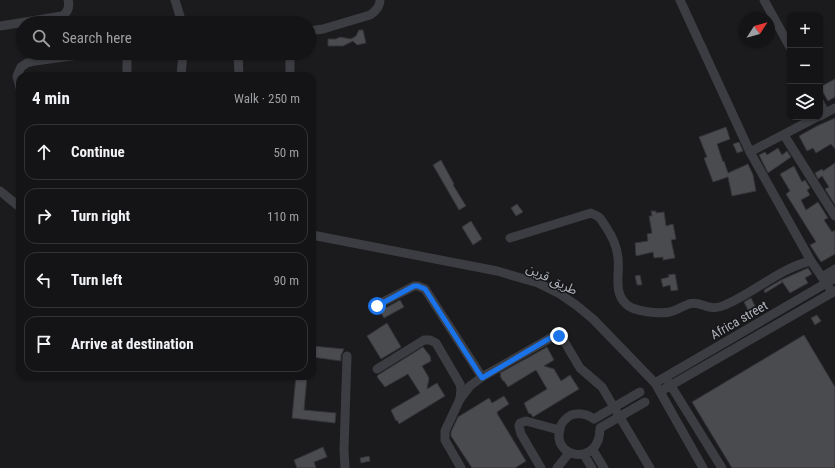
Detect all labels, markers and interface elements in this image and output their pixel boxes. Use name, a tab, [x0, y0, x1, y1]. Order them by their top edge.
north arrow	[739, 12, 775, 48]
map controls	[787, 12, 823, 120]
button: +	[787, 12, 823, 48]
search box	[16, 16, 316, 60]
icon: search	[30, 27, 52, 49]
text: Search here	[62, 29, 132, 47]
button: −	[787, 48, 823, 84]
button: layers	[787, 84, 823, 120]
text: 4 min	[32, 88, 70, 108]
text: Walk · 250 m	[234, 91, 300, 106]
icon: ahead	[33, 141, 55, 163]
text: Continue	[71, 143, 125, 161]
text: 50 m	[273, 145, 299, 160]
icon: right	[33, 205, 55, 227]
text: Turn right	[71, 207, 130, 225]
text: 110 m	[267, 209, 299, 224]
street label: طريق قرين	[524, 260, 580, 299]
icon: left	[33, 269, 55, 291]
text: Turn left	[71, 271, 122, 289]
text: 90 m	[273, 273, 299, 288]
route start	[368, 297, 386, 315]
street label: Africa street	[708, 298, 770, 342]
route end	[550, 327, 568, 345]
icon: arrive	[33, 333, 55, 355]
text: Arrive at destination	[71, 335, 194, 353]

